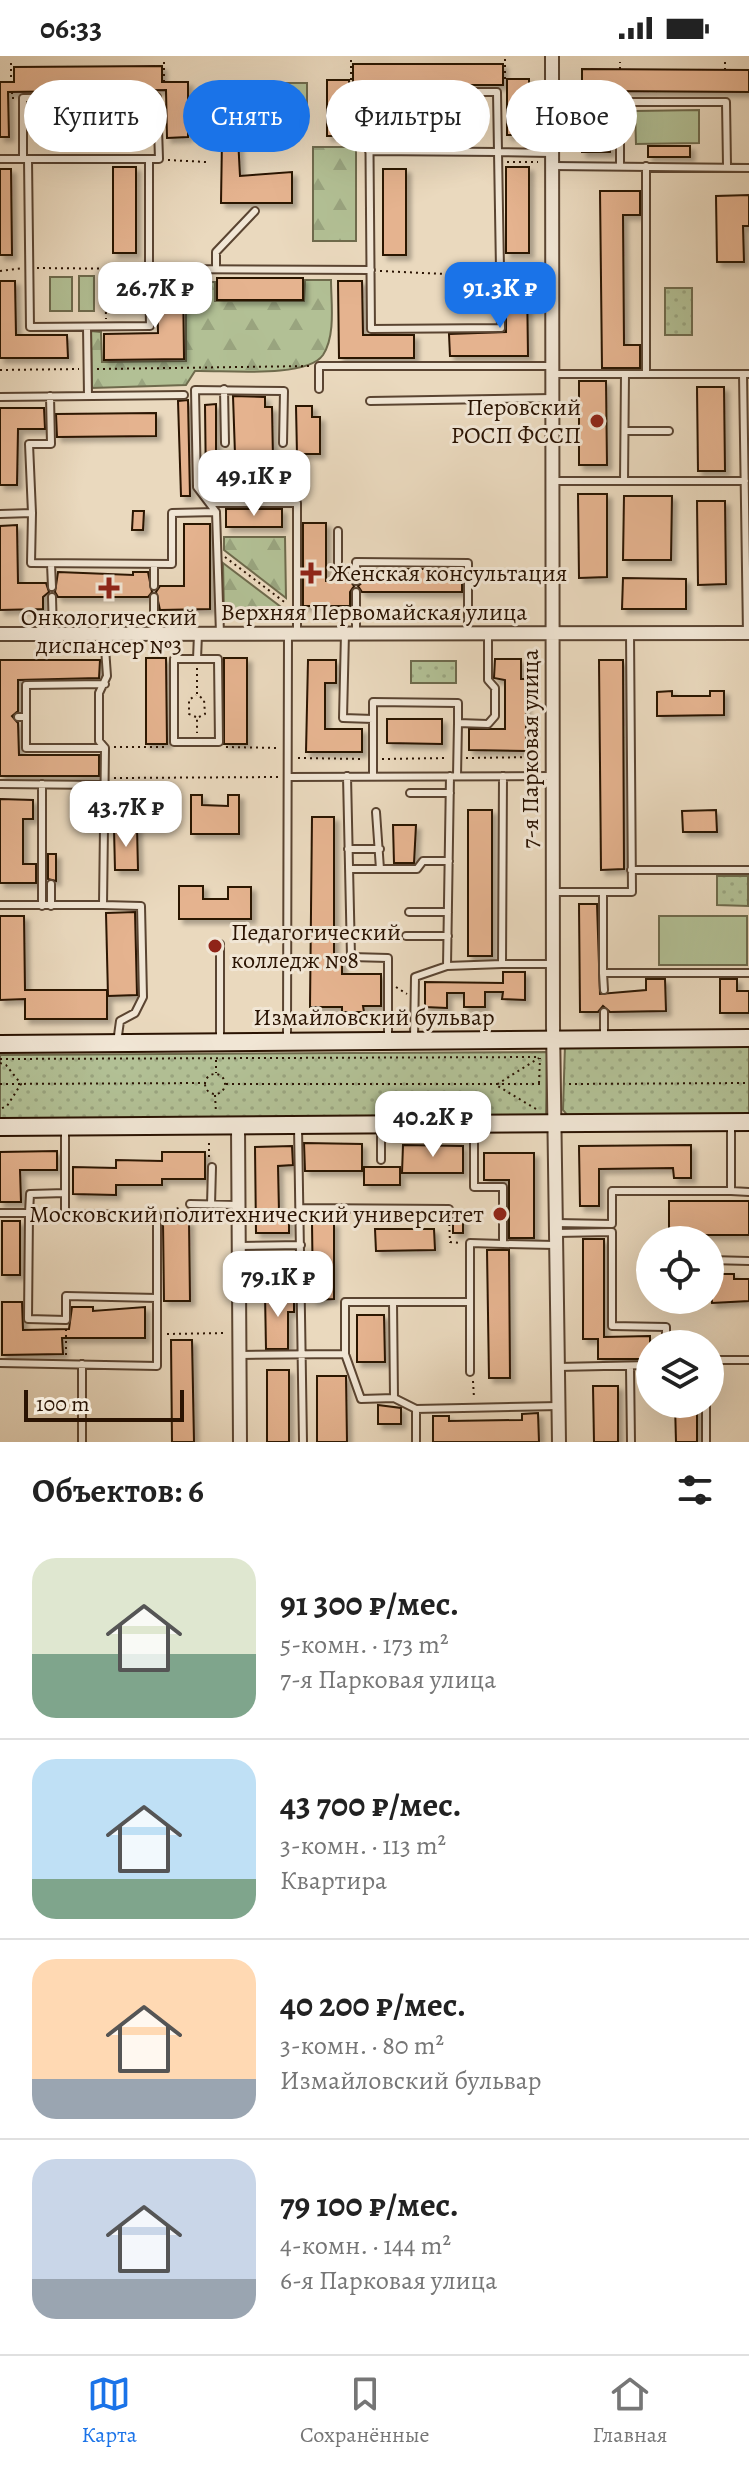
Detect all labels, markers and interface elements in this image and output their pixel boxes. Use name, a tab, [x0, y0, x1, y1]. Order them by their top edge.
text: 06:33	[40, 8, 102, 48]
chip: Купить	[24, 80, 167, 152]
chip: Снять	[183, 80, 310, 152]
chip: Фильтры	[326, 80, 490, 152]
chip: Новое	[506, 80, 637, 152]
pin: 26.7K ₽	[81, 262, 229, 330]
pin: 91.3K ₽	[426, 262, 574, 330]
text: 26.7K ₽	[116, 270, 194, 305]
text: 91.3K ₽	[463, 270, 537, 305]
place label: Перовский РОСП ФССП	[451, 391, 581, 451]
marker: Перовский РОСП ФССП	[588, 412, 606, 430]
pin: 49.1K ₽	[180, 450, 328, 518]
text: 49.1K ₽	[216, 458, 292, 493]
place label: Женская консультация	[329, 557, 567, 589]
marker: Женская консультация	[300, 562, 322, 584]
marker: Онкологический диспансер №3	[98, 577, 120, 599]
street label: Верхняя Первомайская улица	[221, 596, 527, 628]
place label: Онкологический диспансер №3	[21, 601, 197, 661]
street label: 7-я Парковая улица	[514, 649, 546, 849]
pin: 43.7K ₽	[52, 781, 200, 849]
text: 43.7K ₽	[88, 789, 164, 824]
place label: Педагогический колледж №8	[231, 916, 401, 976]
marker: Педагогический колледж №8	[206, 937, 224, 955]
street label: Измайловский бульвар	[253, 1001, 495, 1033]
pin: 40.2K ₽	[359, 1091, 507, 1159]
text: 40.2K ₽	[393, 1099, 473, 1134]
place label: Московский политехнический университет	[29, 1198, 484, 1230]
marker: Московский политехнический университет	[491, 1205, 509, 1223]
map controls	[636, 1226, 724, 1418]
button: locate	[636, 1226, 724, 1314]
pin: 79.1K ₽	[204, 1251, 352, 1319]
text: 79.1K ₽	[241, 1259, 315, 1294]
button: layers	[636, 1330, 724, 1418]
scale bar	[24, 1386, 184, 1422]
text: 100 m	[36, 1389, 90, 1419]
text: Объектов: 6	[32, 1467, 204, 1514]
icon: filters	[673, 1468, 717, 1512]
text: 91 300 ₽/мес.	[280, 1580, 459, 1627]
icon: home	[96, 1590, 192, 1686]
text: 5-комн. · 173 m²	[280, 1627, 449, 1662]
text: 7-я Парковая улица	[280, 1662, 496, 1697]
text: 43 700 ₽/мес.	[280, 1781, 462, 1828]
icon: home	[96, 1791, 192, 1887]
text: 3-комн. · 113 m²	[280, 1828, 446, 1863]
text: Квартира	[280, 1863, 387, 1898]
text: 40 200 ₽/мес.	[280, 1981, 466, 2028]
icon: home	[96, 1991, 192, 2087]
text: 3-комн. · 80 m²	[280, 2028, 444, 2063]
text: Измайловский бульвар	[280, 2063, 541, 2098]
text: 79 100 ₽/мес.	[280, 2181, 459, 2228]
icon: home	[96, 2191, 192, 2287]
text: 4-комн. · 144 m²	[280, 2228, 451, 2263]
text: 6-я Парковая улица	[280, 2263, 497, 2298]
tab: Карта	[81, 2372, 137, 2450]
tab: Сохранённые	[300, 2372, 430, 2450]
tab: Главная	[593, 2372, 667, 2450]

